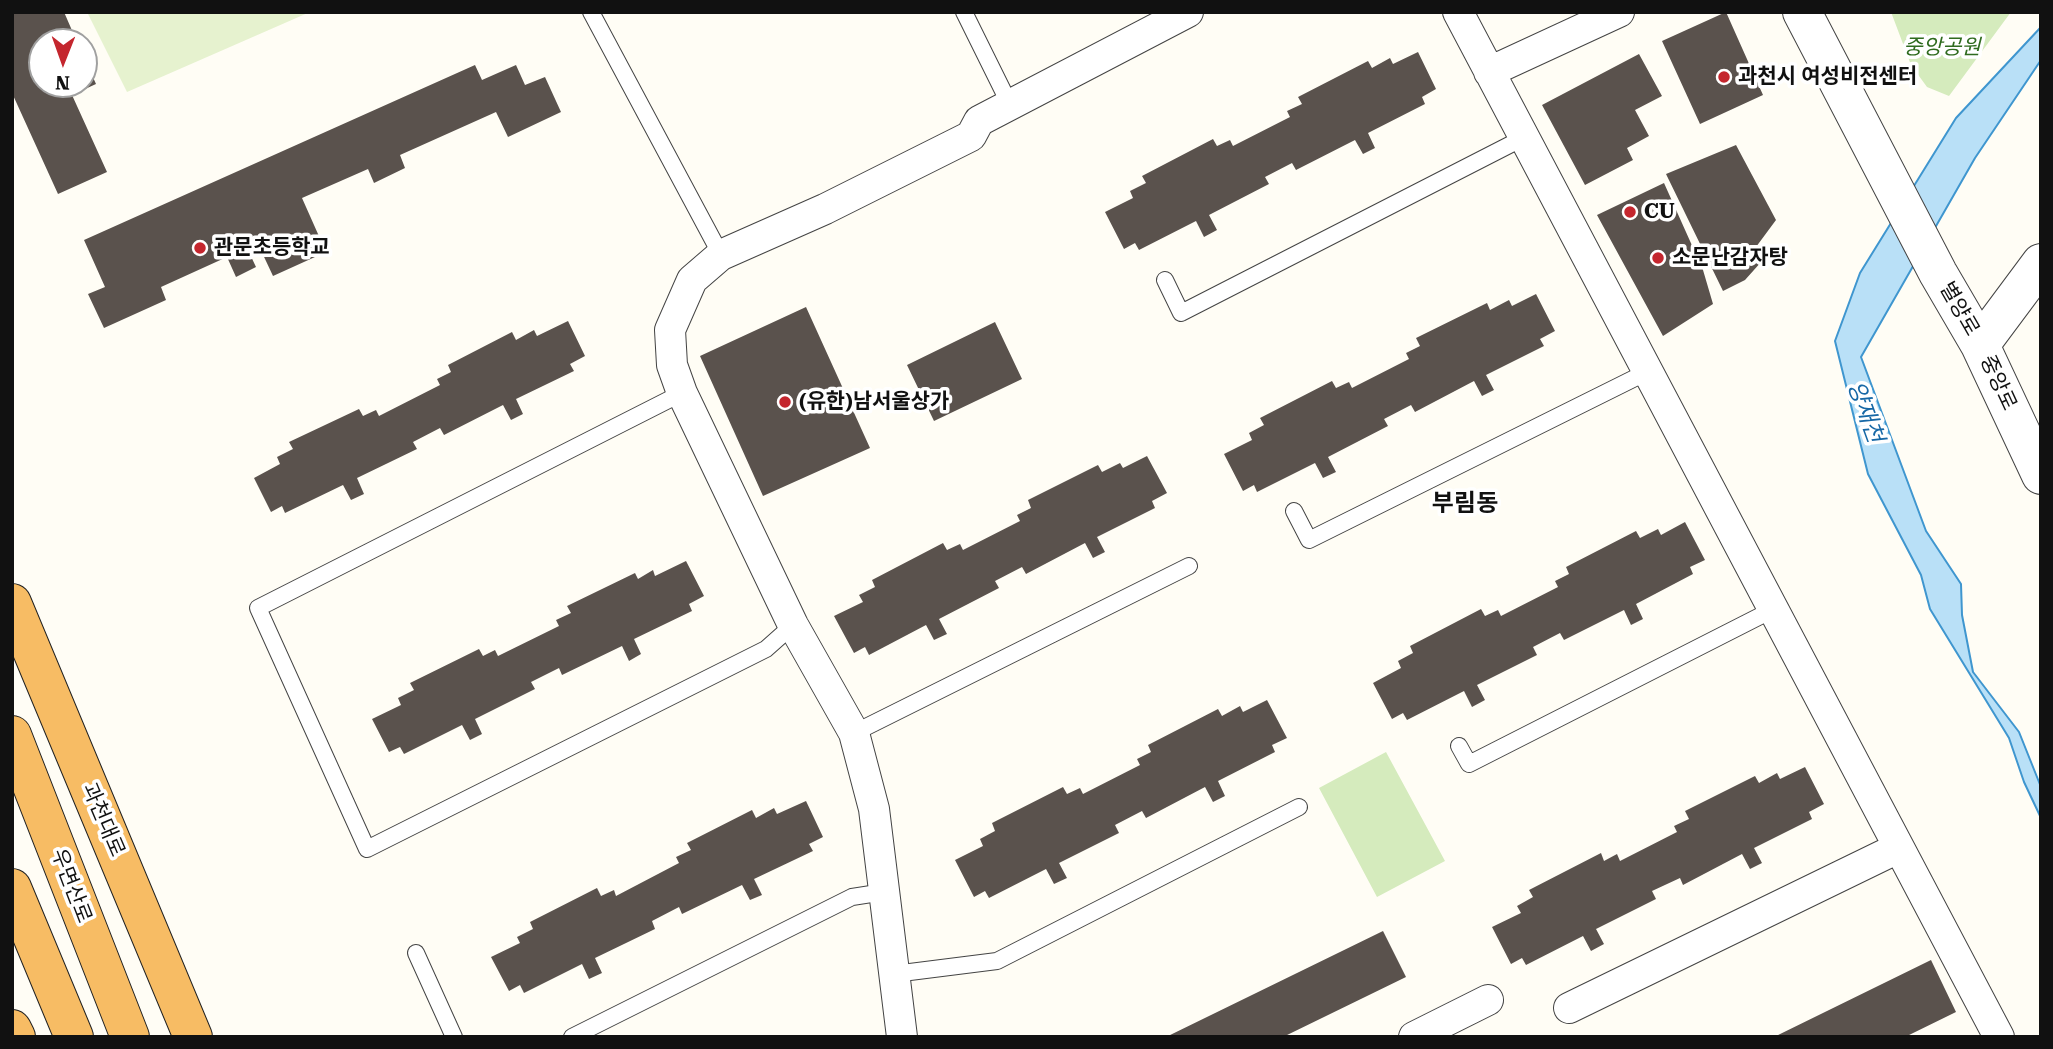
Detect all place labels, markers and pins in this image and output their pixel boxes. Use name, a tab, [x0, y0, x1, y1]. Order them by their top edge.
place label: 과천시 여성비전센터	[1738, 64, 1917, 90]
marker: 과천시 여성비전센터	[1716, 69, 1732, 85]
place label: CU	[1644, 199, 1675, 225]
marker: CU	[1622, 204, 1638, 220]
place label: 관문초등학교	[214, 235, 330, 261]
marker: 관문초등학교	[192, 240, 208, 256]
place label: 소문난감자탕	[1672, 245, 1788, 271]
marker: 소문난감자탕	[1650, 250, 1666, 266]
place label: (유한)남서울상가	[799, 389, 949, 415]
marker: (유한)남서울상가	[777, 394, 793, 410]

